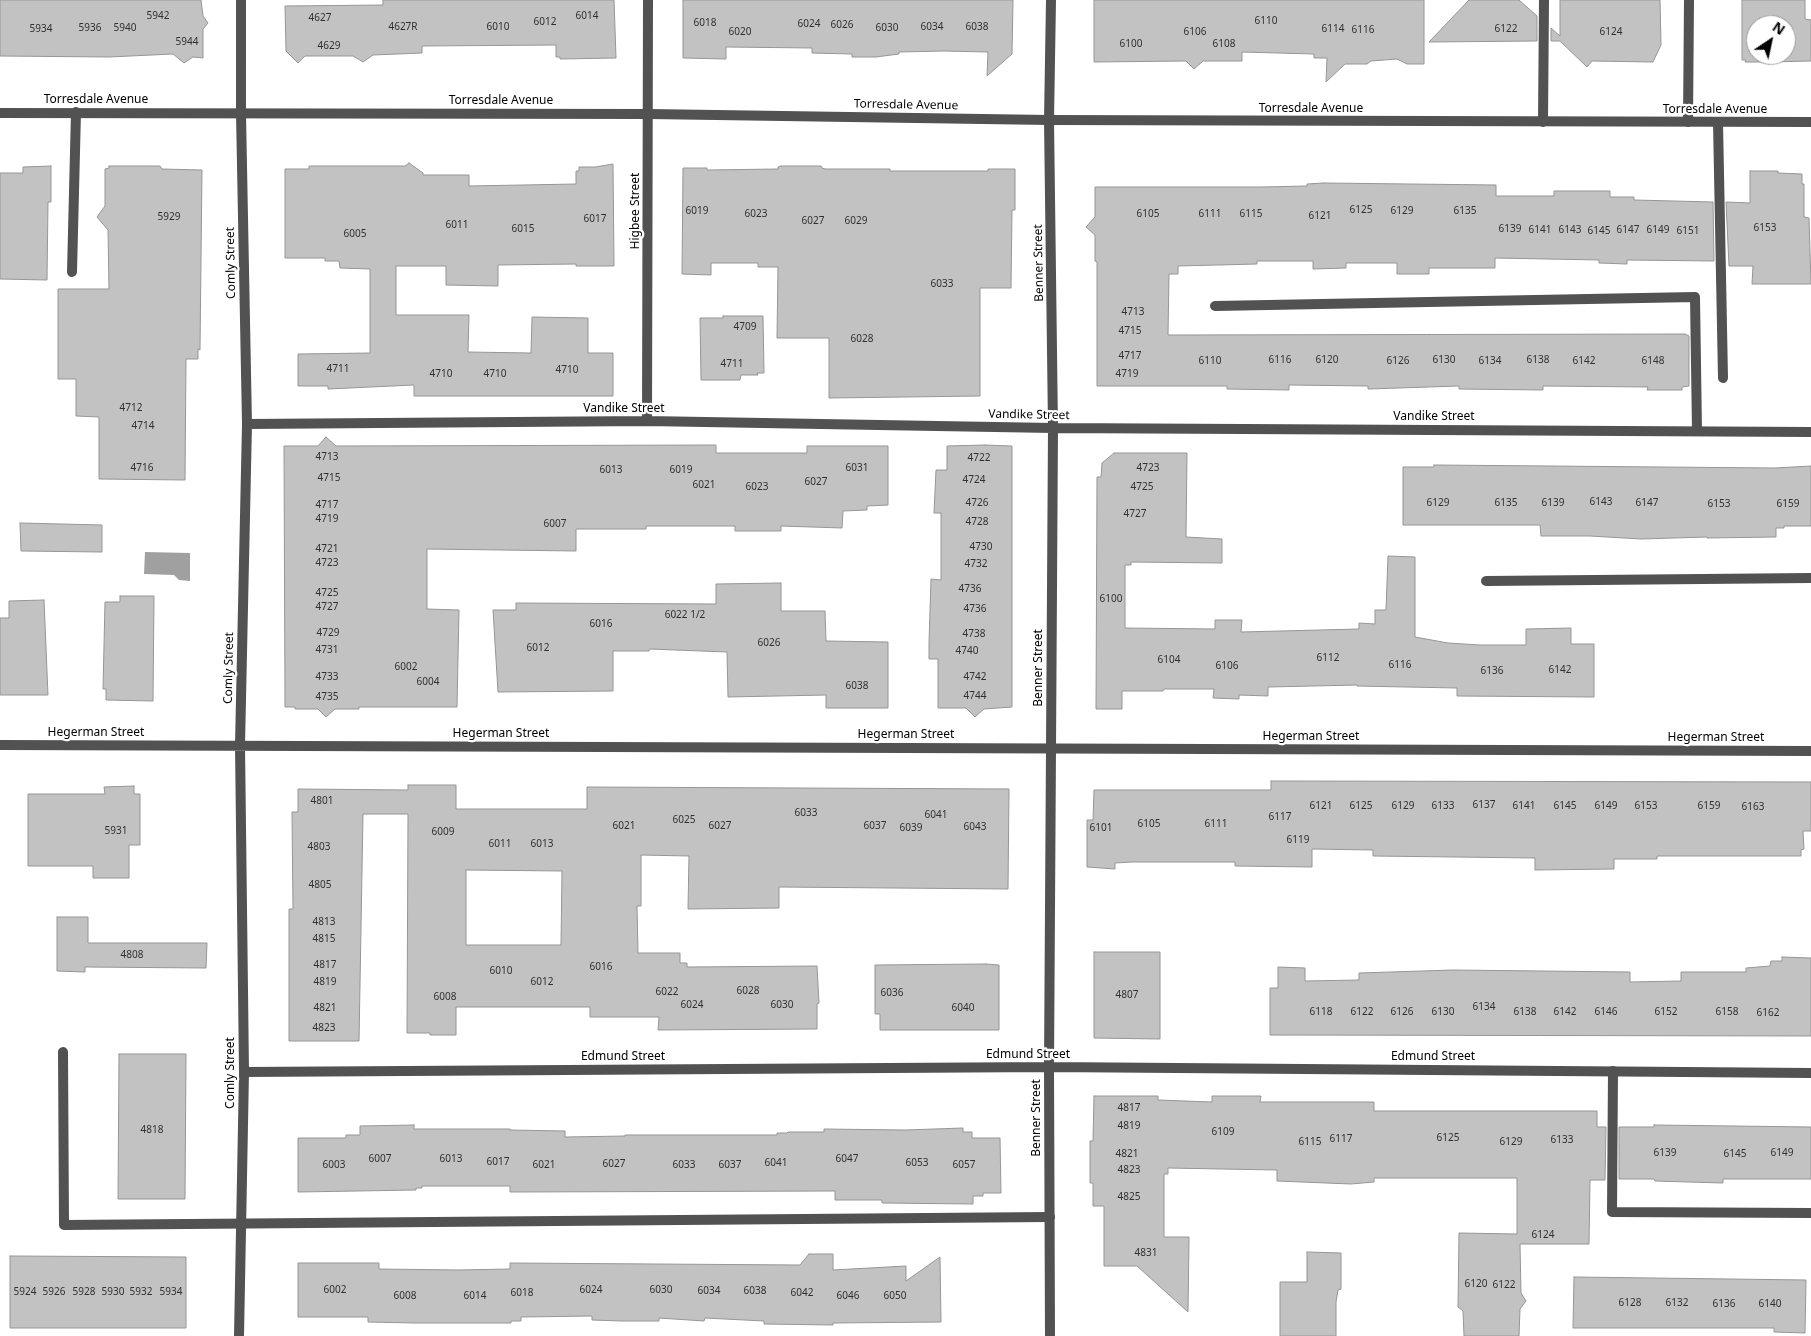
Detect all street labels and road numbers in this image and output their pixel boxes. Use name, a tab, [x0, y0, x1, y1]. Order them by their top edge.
street label: Torresdale Avenue	[44, 93, 148, 107]
street label: Torresdale Avenue	[449, 94, 553, 108]
street label: Torresdale Avenue	[854, 97, 958, 113]
street label: Torresdale Avenue	[1259, 102, 1363, 116]
street label: Torresdale Avenue	[1663, 103, 1767, 117]
street label: Higbee Street	[629, 173, 643, 249]
street label: Benner Street	[1031, 224, 1047, 302]
street label: Comly Street	[223, 227, 239, 299]
street label: Vandike Street	[583, 402, 665, 416]
street label: Vandike Street	[988, 407, 1070, 423]
street label: Vandike Street	[1393, 410, 1475, 424]
street label: Benner Street	[1032, 629, 1046, 707]
street label: Comly Street	[221, 632, 237, 704]
street label: Hegerman Street	[48, 726, 144, 740]
street label: Hegerman Street	[453, 727, 549, 741]
street label: Hegerman Street	[858, 728, 954, 742]
street label: Hegerman Street	[1263, 730, 1359, 744]
street label: Hegerman Street	[1668, 731, 1764, 745]
street label: Comly Street	[224, 1037, 238, 1109]
street label: Edmund Street	[986, 1048, 1070, 1062]
street label: Edmund Street	[581, 1050, 665, 1064]
street label: Edmund Street	[1391, 1050, 1475, 1064]
street label: Benner Street	[1030, 1079, 1044, 1157]

